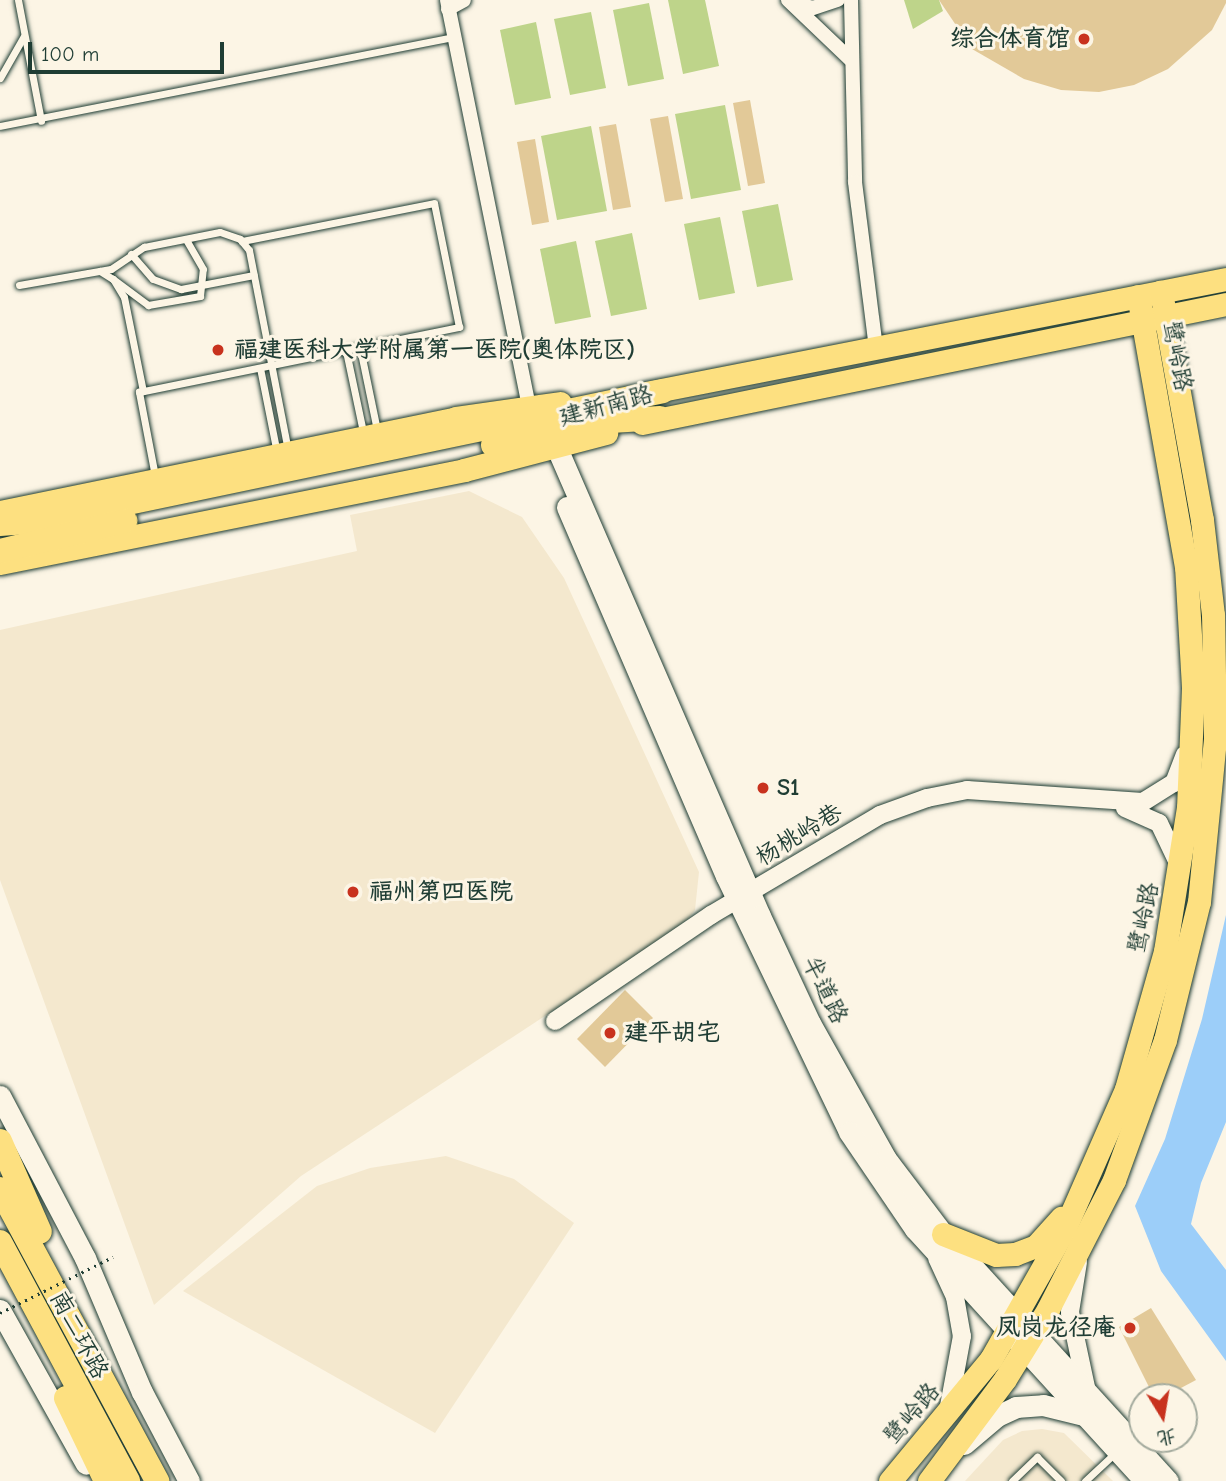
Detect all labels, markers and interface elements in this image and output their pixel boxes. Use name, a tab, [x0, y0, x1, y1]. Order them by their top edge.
place label: 综合体育馆	[950, 25, 1070, 53]
scale bar	[32, 28, 228, 72]
marker: 综合体育馆	[1076, 31, 1092, 47]
text: 100 m	[41, 42, 99, 66]
street label: 鹭岭路	[1156, 318, 1198, 394]
place label: 福建医科大学附属第一医院(奥体院区)	[234, 336, 635, 364]
marker: 福建医科大学附属第一医院(奥体院区)	[208, 340, 228, 360]
street label: 建新南路	[556, 380, 656, 432]
place label: S1	[777, 774, 800, 802]
marker: S1	[755, 780, 771, 796]
street label: 杨桃岭巷	[750, 798, 848, 872]
place label: 福州第四医院	[369, 878, 513, 906]
street label: 鹭岭路	[1123, 880, 1165, 956]
marker: 福州第四医院	[343, 882, 363, 902]
street label: 半道路	[796, 951, 854, 1029]
place label: 建平胡宅	[624, 1019, 720, 1047]
marker: 建平胡宅	[602, 1025, 618, 1041]
street label: 南二环路	[44, 1286, 114, 1384]
place label: 凤岗龙径庵	[996, 1314, 1116, 1342]
marker: 凤岗龙径庵	[1122, 1320, 1138, 1336]
street label: 鹭岭路	[878, 1377, 946, 1451]
north arrow	[1128, 1383, 1198, 1453]
text: 北	[1155, 1424, 1178, 1449]

